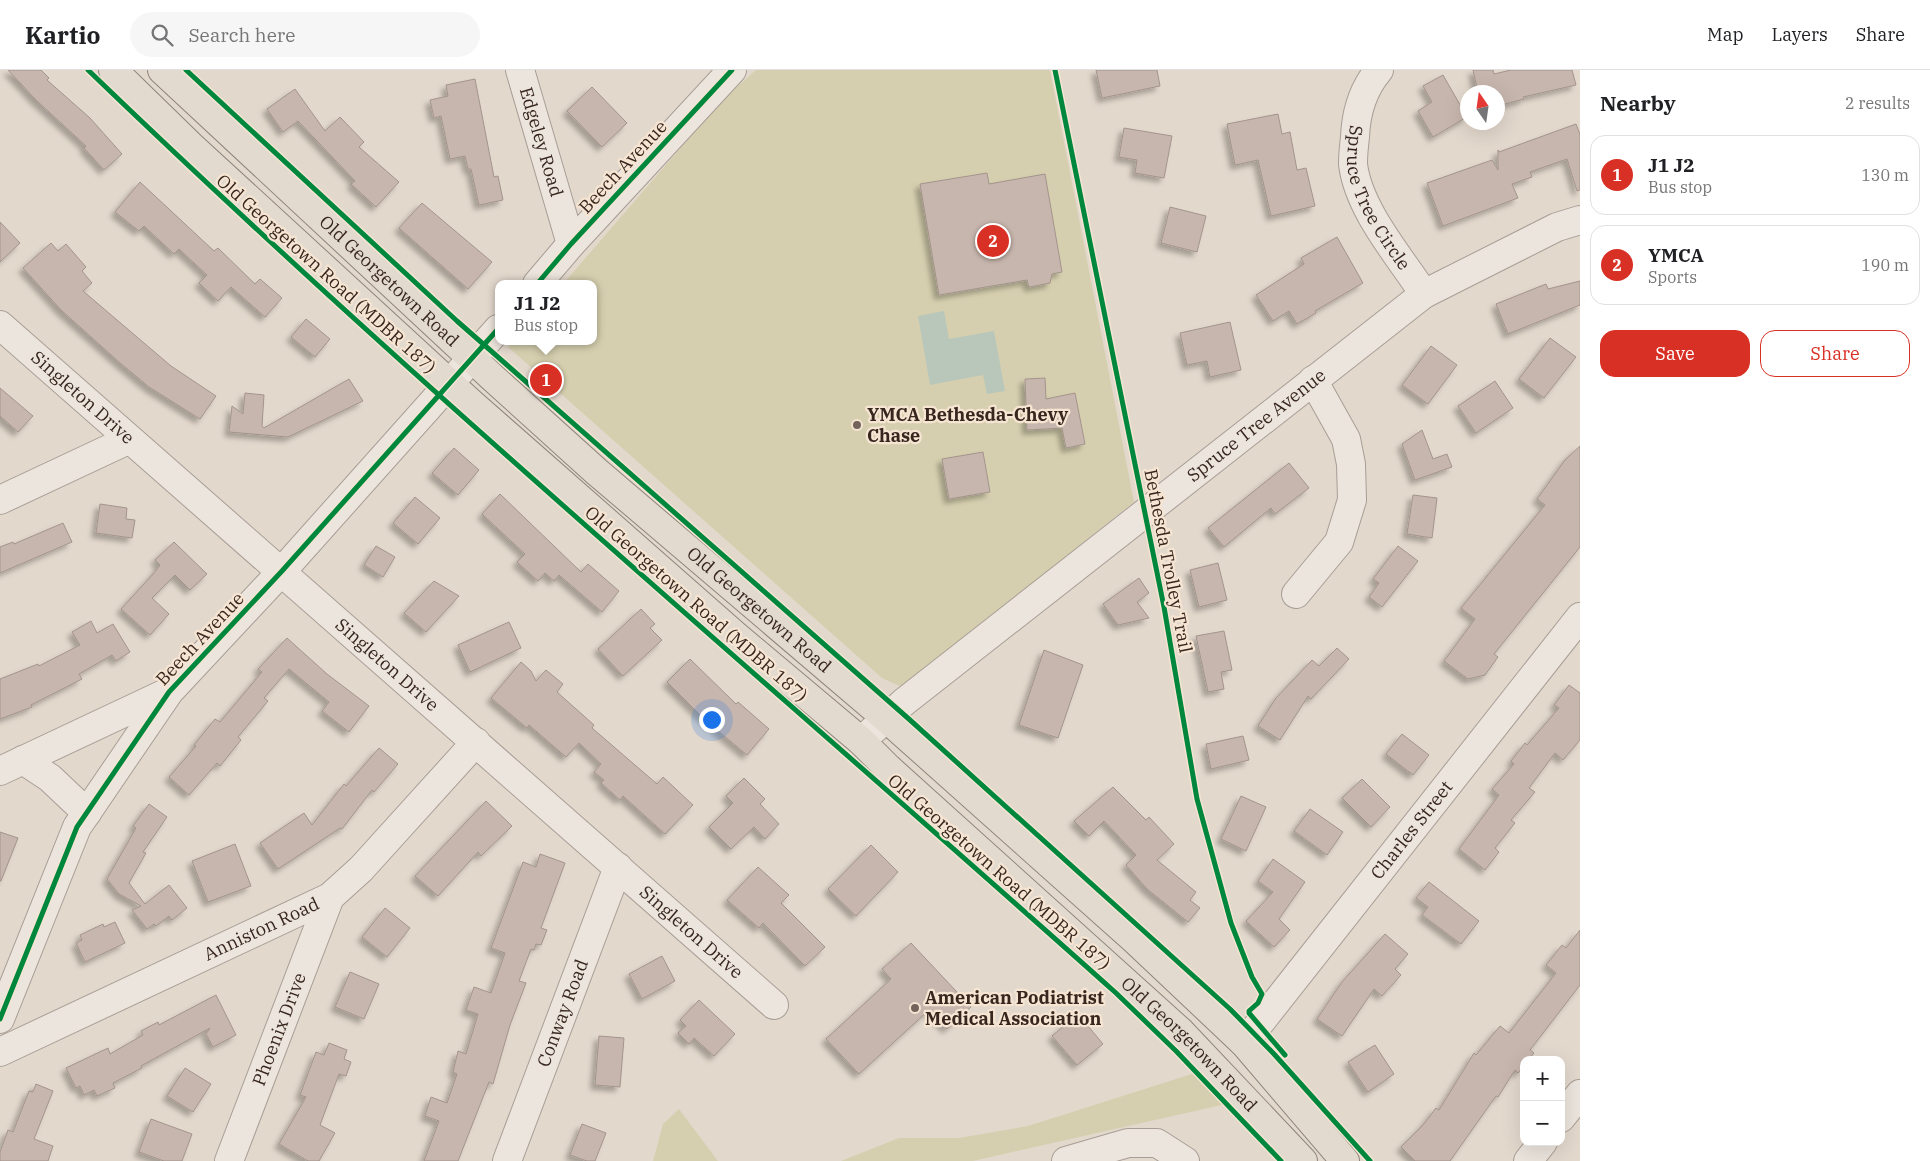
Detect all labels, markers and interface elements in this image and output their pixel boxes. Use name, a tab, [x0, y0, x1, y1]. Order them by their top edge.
search box	[130, 12, 480, 57]
text: Kartio	[25, 19, 100, 51]
icon: search	[148, 21, 176, 49]
text: Search here	[188, 23, 295, 47]
text: Map	[1707, 23, 1744, 46]
text: Layers	[1772, 23, 1828, 46]
text: Share	[1856, 23, 1905, 46]
street label: Edgeley Road	[515, 84, 569, 200]
north arrow	[1460, 85, 1505, 130]
text: Nearby	[1600, 89, 1676, 117]
text: 2 results	[1845, 93, 1910, 113]
street label: Beech Avenue	[574, 115, 672, 218]
street label: Spruce Tree Circle	[1342, 124, 1416, 274]
text: J1 J2	[1648, 153, 1695, 177]
text: 1	[1612, 165, 1622, 185]
text: 130 m	[1861, 165, 1909, 185]
street label: Old Georgetown Road (MDBR 187)	[212, 170, 440, 378]
text: Bus stop	[1648, 177, 1712, 197]
street label: Old Georgetown Road	[315, 212, 463, 352]
pin: 2	[977, 222, 1009, 260]
text: YMCA	[1648, 243, 1704, 267]
text: 2	[1612, 255, 1622, 275]
text: 190 m	[1861, 255, 1909, 275]
text: Sports	[1648, 267, 1697, 287]
popup	[495, 280, 597, 345]
text: J1 J2	[514, 291, 561, 315]
text: Bus stop	[514, 315, 578, 335]
button: Save	[1600, 330, 1750, 377]
button: Share	[1760, 330, 1910, 377]
street label: Singleton Drive	[26, 346, 140, 449]
pin: 1	[530, 361, 562, 399]
street label: Spruce Tree Avenue	[1182, 363, 1330, 487]
place label: YMCA Bethesda-Chevy Chase	[867, 403, 1069, 447]
marker: YMCA Bethesda-Chevy Chase	[851, 419, 863, 431]
street label: Bethesda Trolley Trail	[1139, 467, 1198, 655]
street label: Old Georgetown Road (MDBR 187)	[580, 502, 812, 706]
street label: Old Georgetown Road	[682, 543, 836, 677]
street label: Beech Avenue	[151, 587, 249, 690]
street label: Singleton Drive	[331, 613, 444, 716]
your location	[699, 707, 725, 733]
street label: Old Georgetown Road (MDBR 187)	[883, 769, 1115, 975]
street label: Charles Street	[1365, 776, 1457, 884]
street label: Singleton Drive	[635, 880, 748, 983]
street label: Anniston Road	[200, 892, 323, 966]
street label: Conway Road	[532, 956, 593, 1070]
street label: Phoenix Drive	[247, 969, 311, 1089]
street label: Old Georgetown Road	[1116, 972, 1262, 1116]
place label: American Podiatrist Medical Association	[925, 986, 1104, 1030]
marker: American Podiatrist Medical Association	[909, 1002, 921, 1014]
map controls	[1520, 1056, 1565, 1146]
button: +	[1520, 1056, 1565, 1101]
button: −	[1520, 1101, 1565, 1146]

